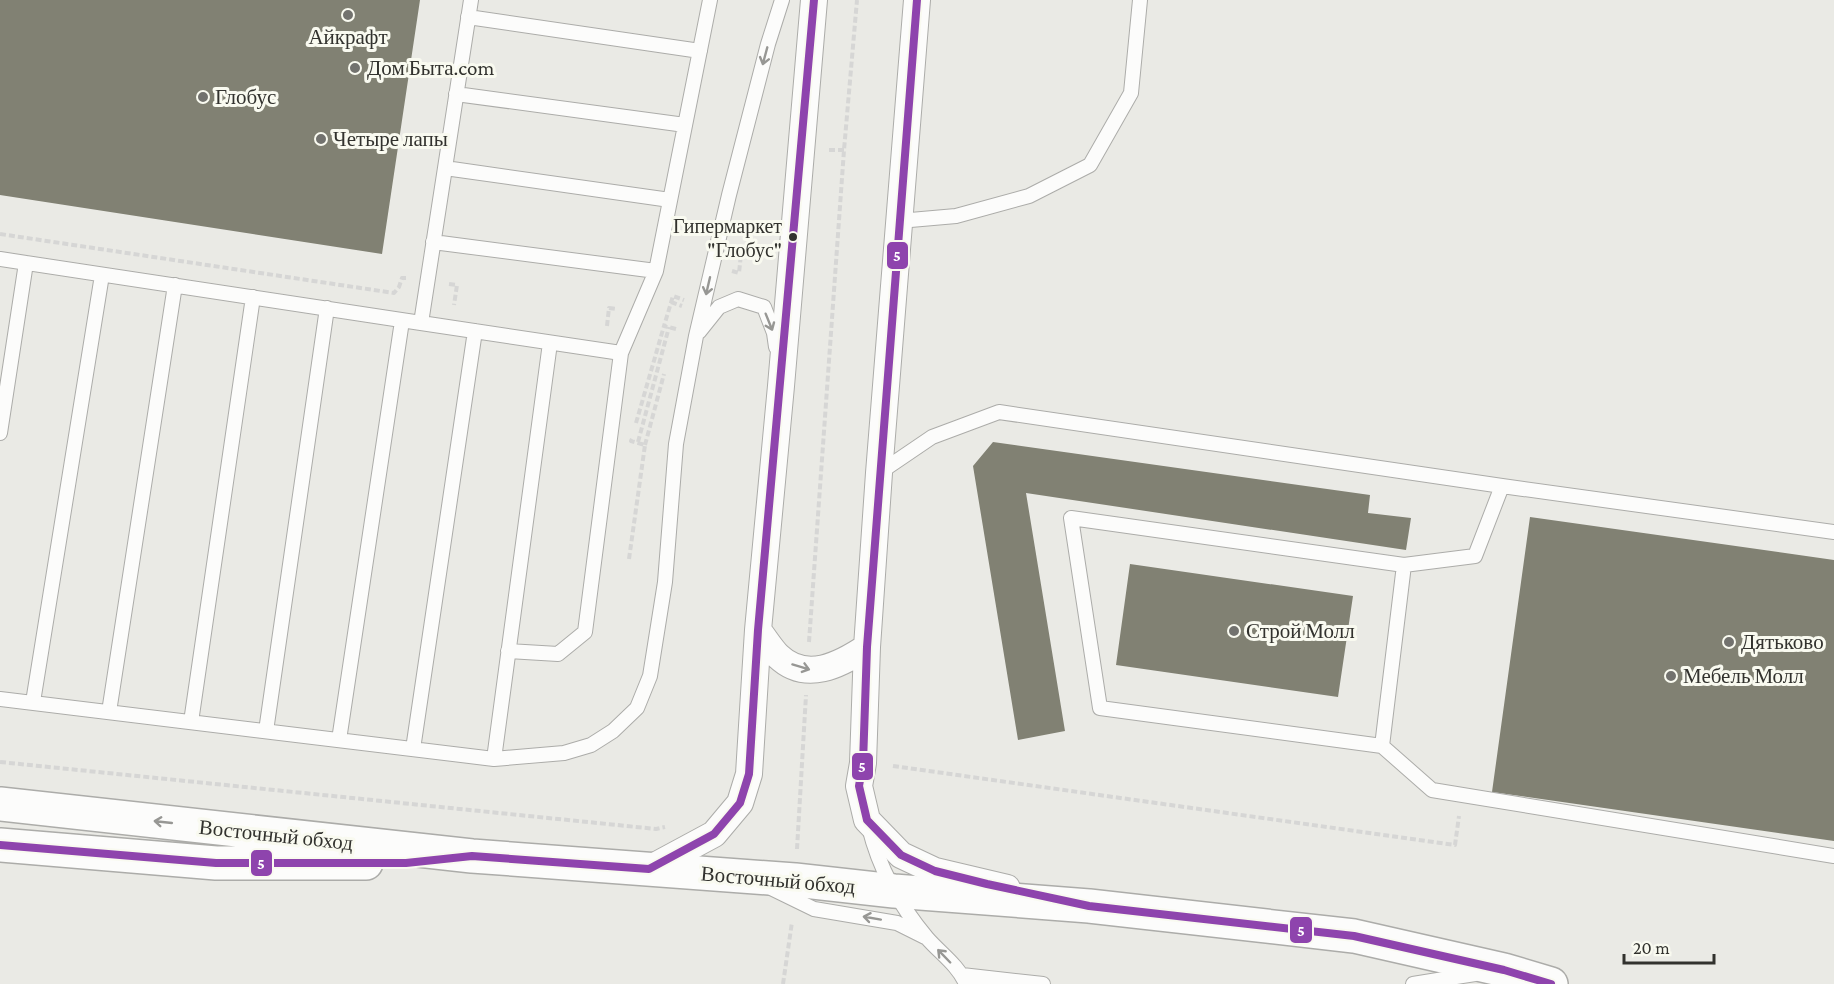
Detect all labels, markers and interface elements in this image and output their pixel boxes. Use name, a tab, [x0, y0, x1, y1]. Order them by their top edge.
marker: Айкрафт	[341, 8, 355, 22]
place label: Айкрафт	[308, 25, 388, 49]
one-way arrow	[759, 46, 771, 65]
place label: Дом Быта.com	[367, 56, 494, 80]
marker: Дом Быта.com	[348, 61, 362, 75]
place label: Глобус	[215, 85, 276, 109]
marker: Глобус	[196, 90, 210, 104]
place label: Четыре лапы	[333, 127, 448, 151]
marker: Четыре лапы	[314, 132, 328, 146]
place label: Гипермаркет "Глобус"	[673, 215, 782, 262]
marker: Гипермаркет "Глобус"	[787, 231, 799, 243]
line badge: 5	[886, 241, 909, 270]
text: 5	[893, 247, 901, 264]
one-way arrow	[701, 276, 713, 295]
one-way arrow	[765, 312, 776, 330]
place label: Строй Молл	[1246, 619, 1355, 643]
marker: Строй Молл	[1227, 624, 1241, 638]
place label: Дятьково	[1741, 630, 1824, 654]
marker: Дятьково	[1722, 635, 1736, 649]
one-way arrow	[791, 662, 810, 673]
place label: Мебель Молл	[1683, 664, 1804, 688]
marker: Мебель Молл	[1664, 669, 1678, 683]
line badge: 5	[851, 752, 874, 781]
text: 5	[858, 758, 866, 775]
street label: Восточный обход	[198, 815, 355, 855]
one-way arrow	[154, 816, 174, 827]
line badge: 5	[250, 849, 273, 877]
text: 5	[257, 855, 265, 872]
street label: Восточный обход	[700, 861, 857, 899]
one-way arrow	[863, 912, 882, 923]
line badge: 5	[1289, 916, 1313, 944]
text: 5	[1297, 922, 1305, 939]
scale bar	[1624, 927, 1714, 965]
text: 20 m	[1633, 938, 1670, 958]
one-way arrow	[937, 949, 952, 964]

